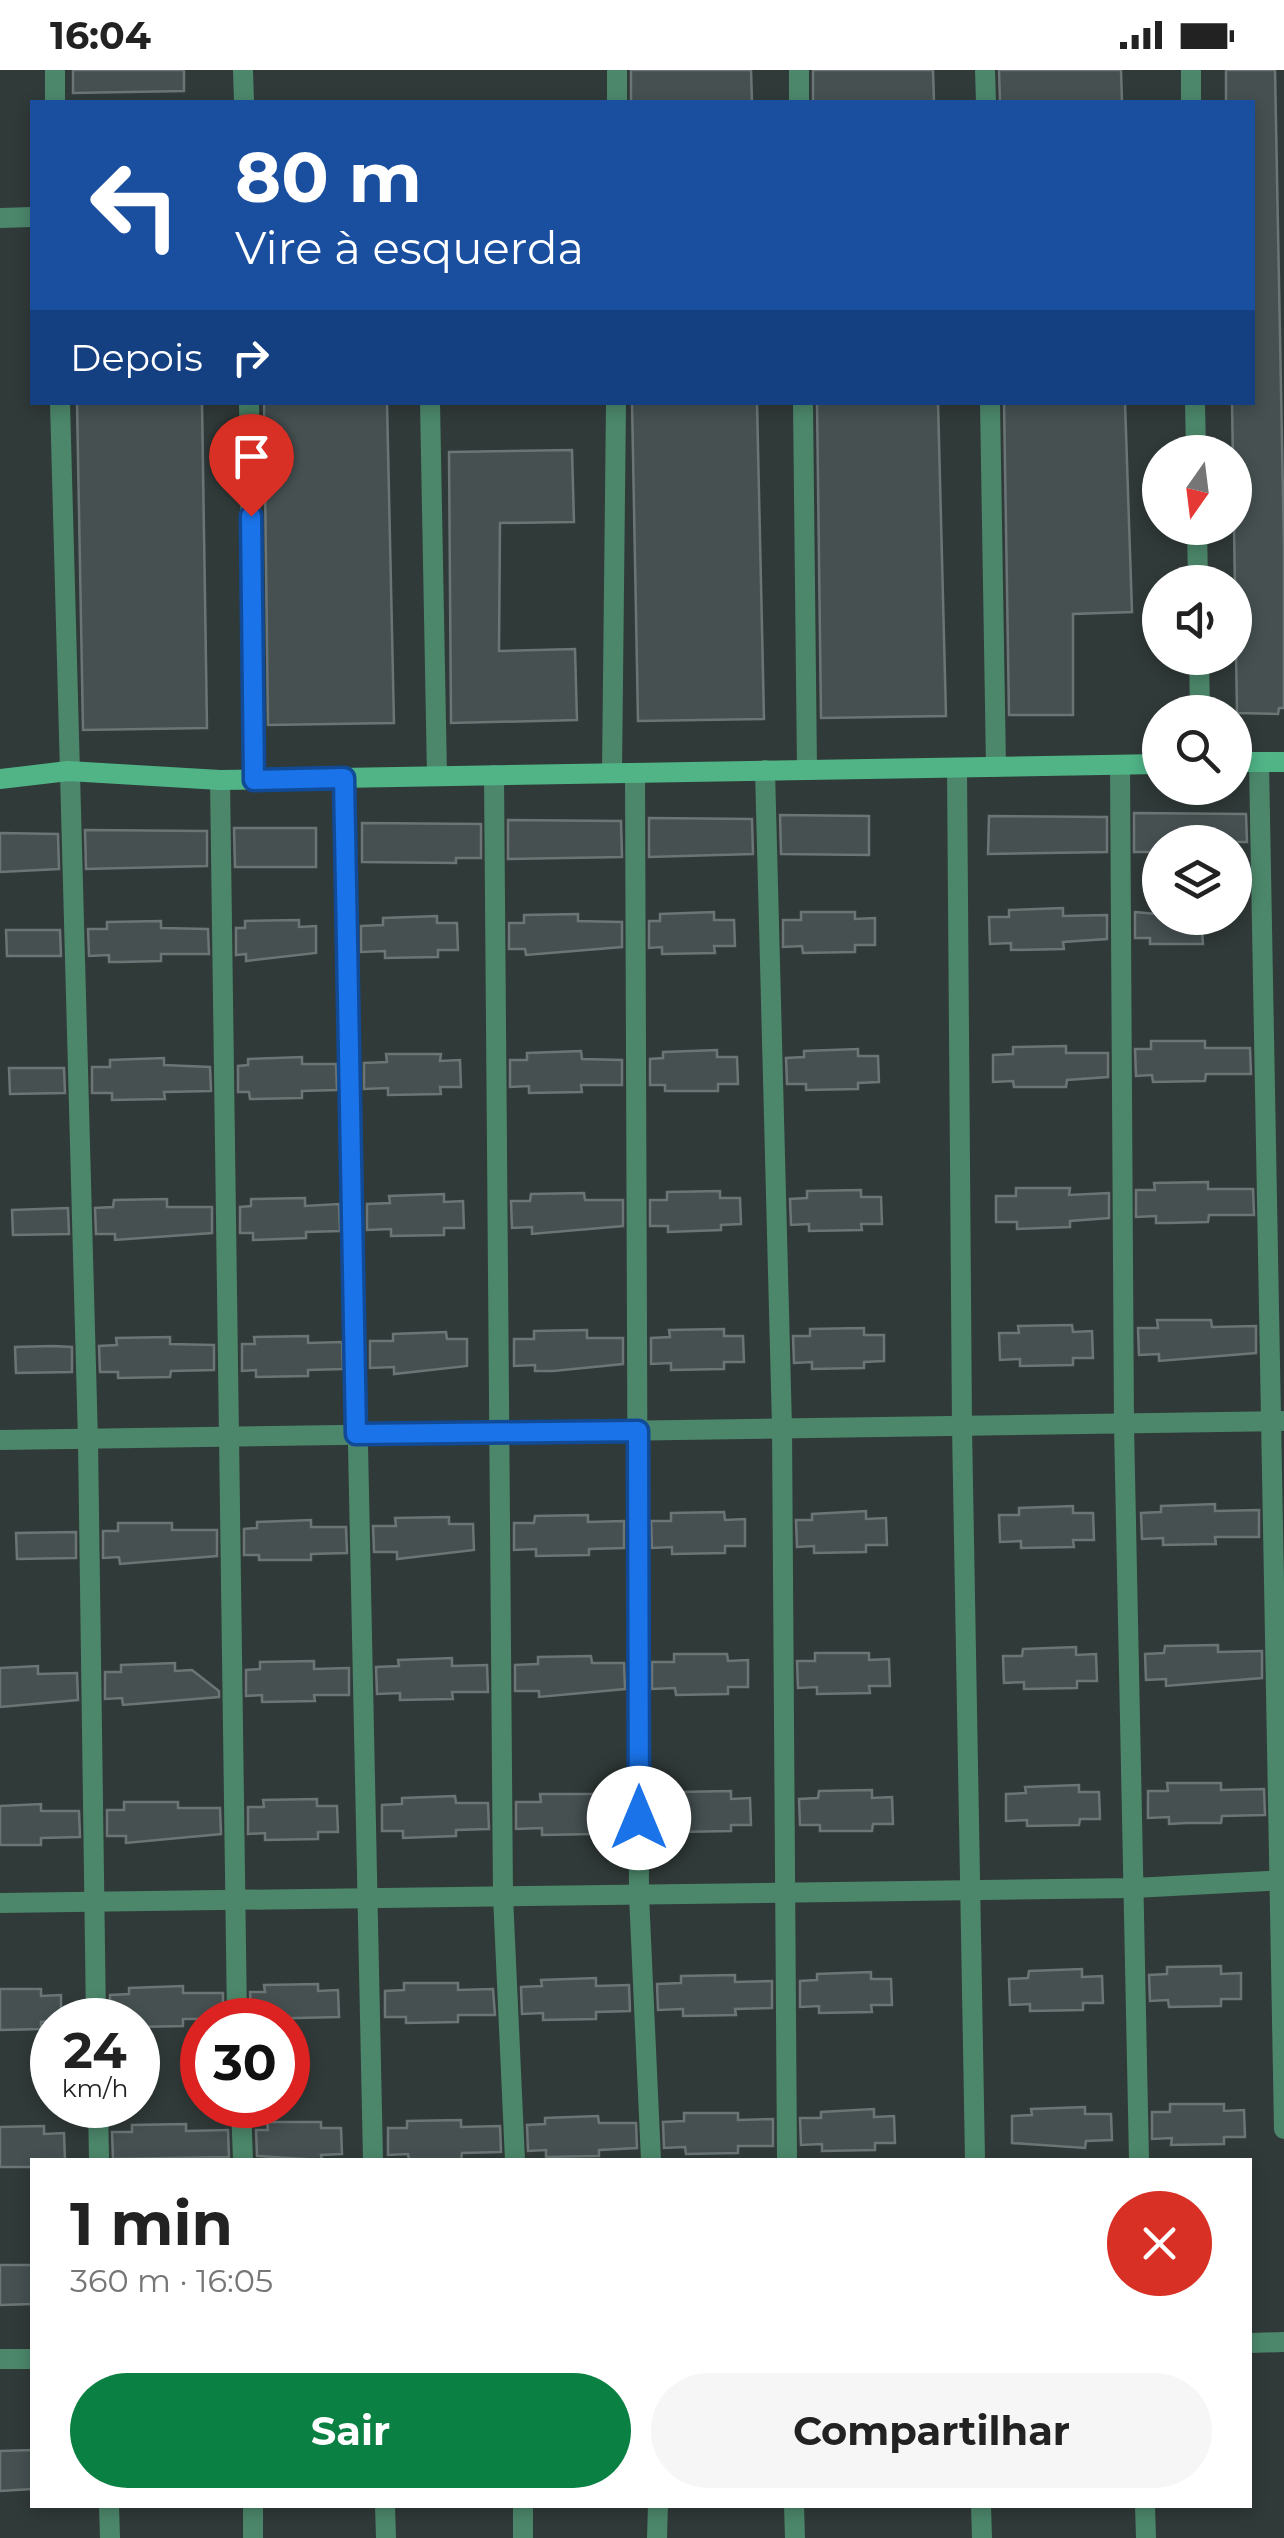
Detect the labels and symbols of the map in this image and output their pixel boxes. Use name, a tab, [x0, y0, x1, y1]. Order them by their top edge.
pin	[209, 414, 294, 517]
north arrow	[1142, 435, 1252, 545]
position arrow	[587, 1766, 691, 1870]
speed limit sign: 30	[180, 1998, 310, 2128]

